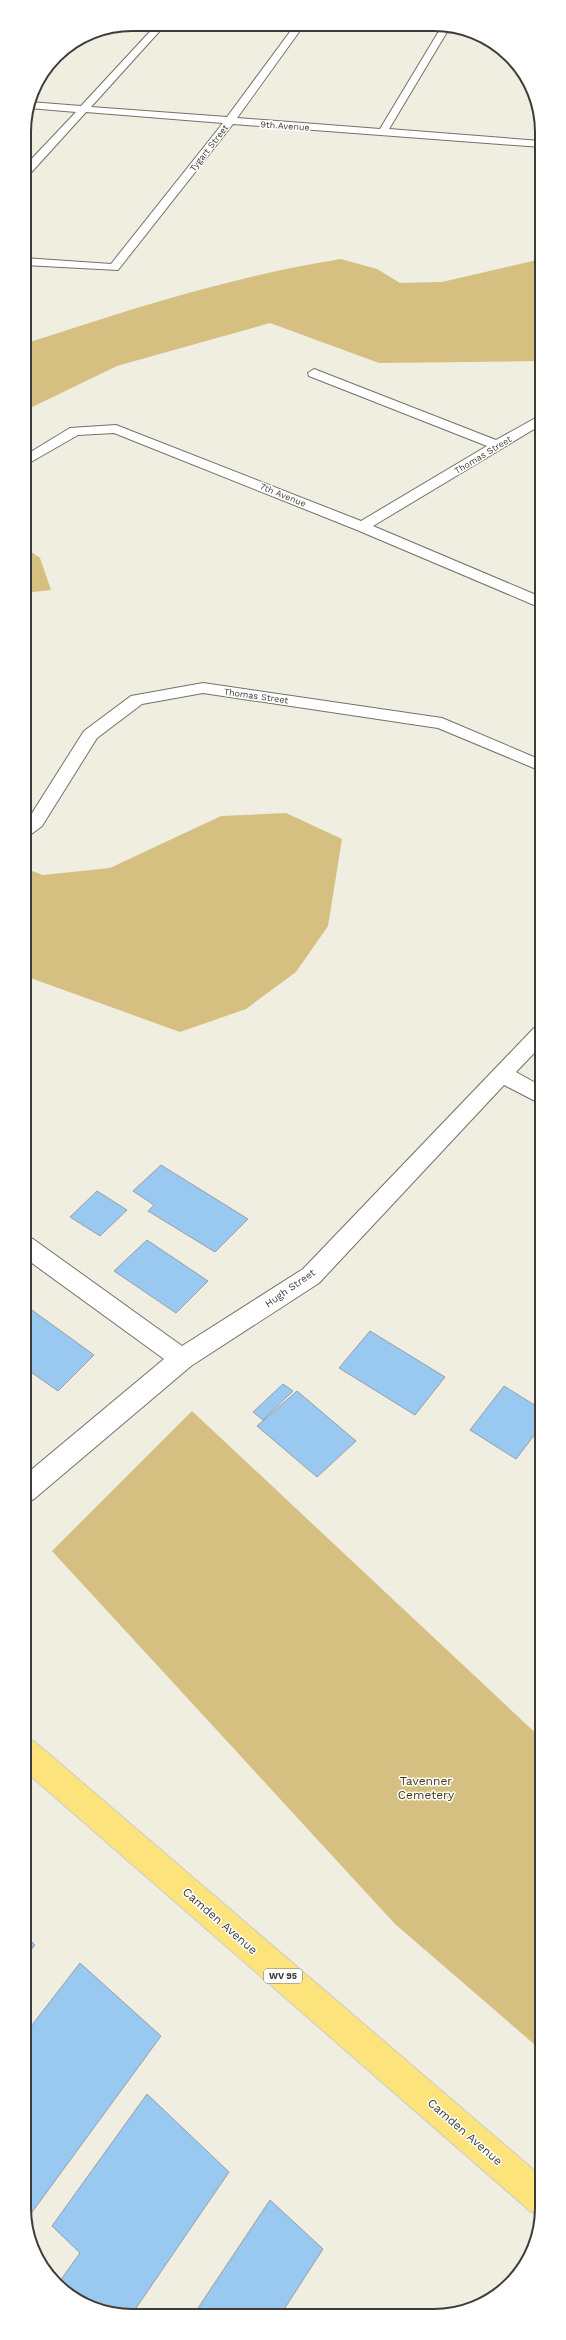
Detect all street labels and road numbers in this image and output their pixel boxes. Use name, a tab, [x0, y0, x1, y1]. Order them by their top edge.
street label: 9th Avenue	[260, 119, 310, 133]
street label: Tygart Street	[188, 122, 230, 173]
street label: Thomas Street	[453, 434, 514, 476]
street label: 7th Avenue	[258, 481, 308, 509]
street label: Thomas Street	[223, 687, 289, 705]
street label: Hugh Street	[263, 1266, 318, 1309]
street label: Camden Avenue	[180, 1885, 260, 1957]
road number: WV 95	[264, 1969, 302, 1983]
street label: Camden Avenue	[425, 2096, 505, 2168]

